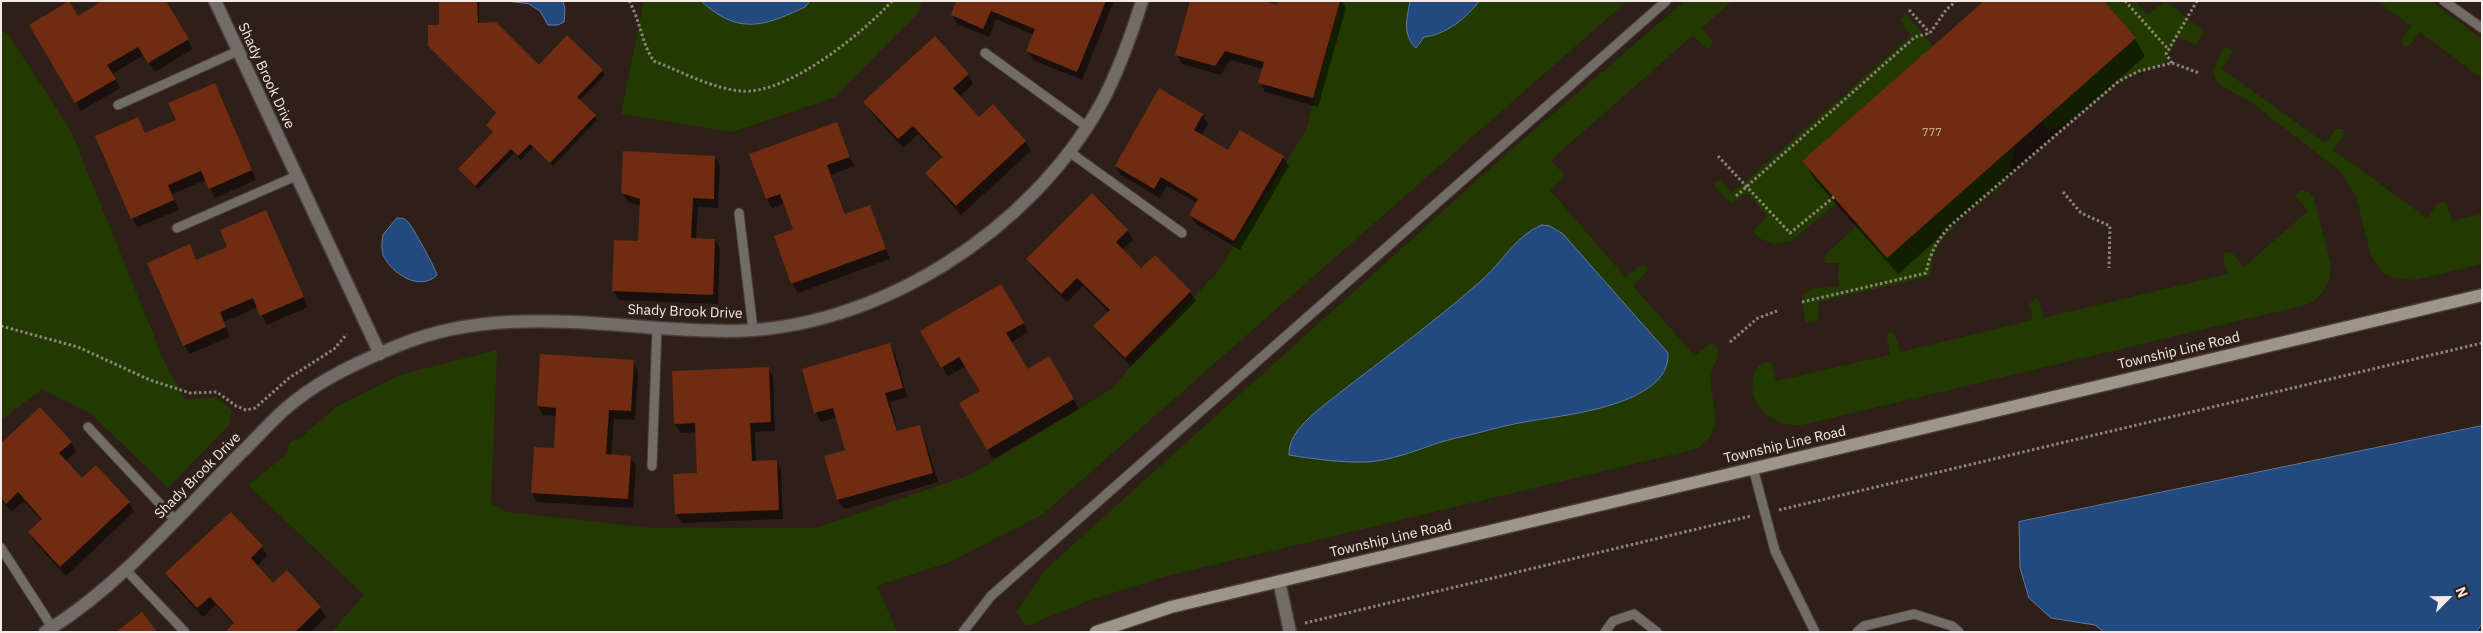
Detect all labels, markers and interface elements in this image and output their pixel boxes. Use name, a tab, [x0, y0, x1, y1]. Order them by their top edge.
street label: Shady Brook Drive	[234, 20, 298, 132]
house number: 777	[1922, 126, 1942, 140]
street label: Shady Brook Drive	[627, 302, 743, 322]
street label: Township Line Road	[2116, 329, 2242, 373]
street label: Township Line Road	[1722, 423, 1848, 467]
street label: Shady Brook Drive	[151, 429, 245, 523]
street label: Township Line Road	[1328, 517, 1454, 561]
north arrow	[2423, 573, 2473, 623]
text: N	[2452, 584, 2472, 600]

